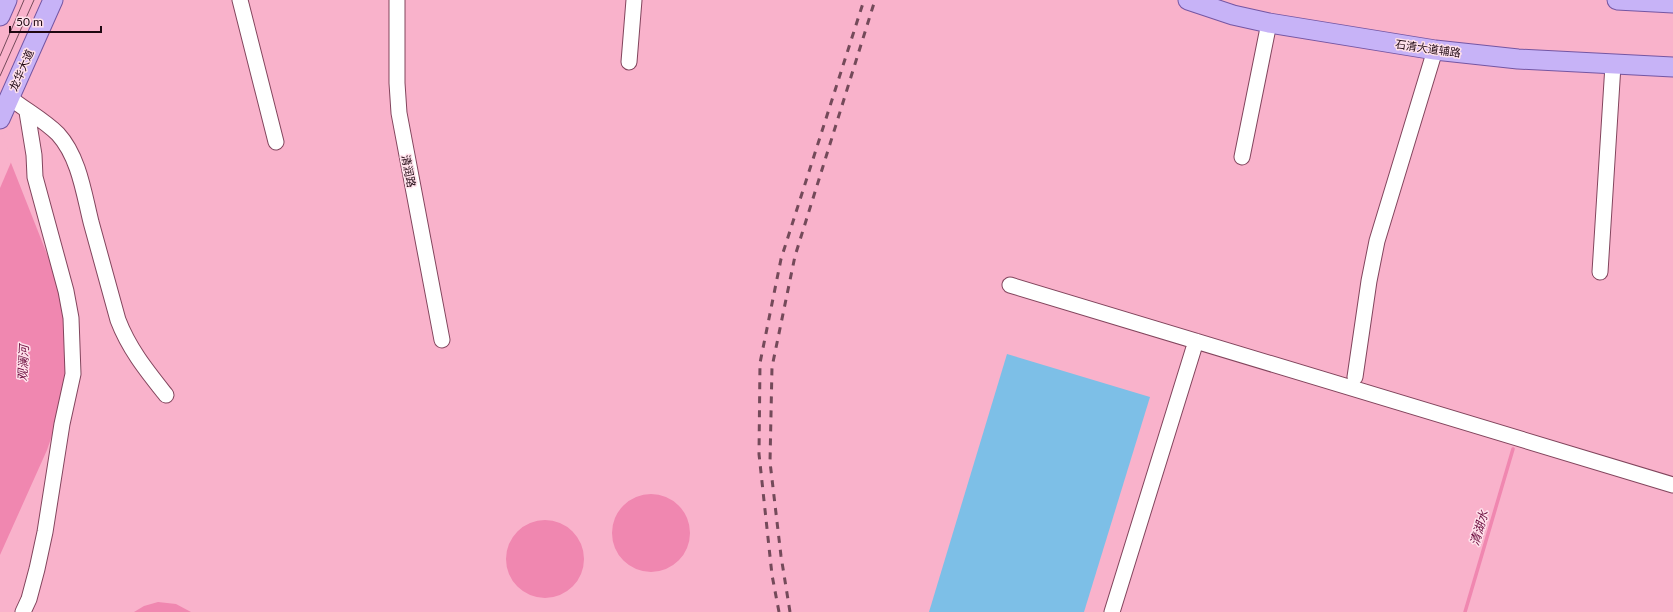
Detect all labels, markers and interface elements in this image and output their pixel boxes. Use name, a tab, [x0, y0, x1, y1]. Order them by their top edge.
scale bar	[10, 8, 101, 34]
text: 50 m	[16, 14, 43, 29]
street label: 石清大道辅路	[1394, 37, 1462, 59]
street label: 龙华大道	[6, 47, 36, 93]
street label: 清润路	[399, 154, 419, 188]
water label: 观澜河	[15, 343, 32, 381]
water label: 清湖水	[1467, 508, 1491, 547]

